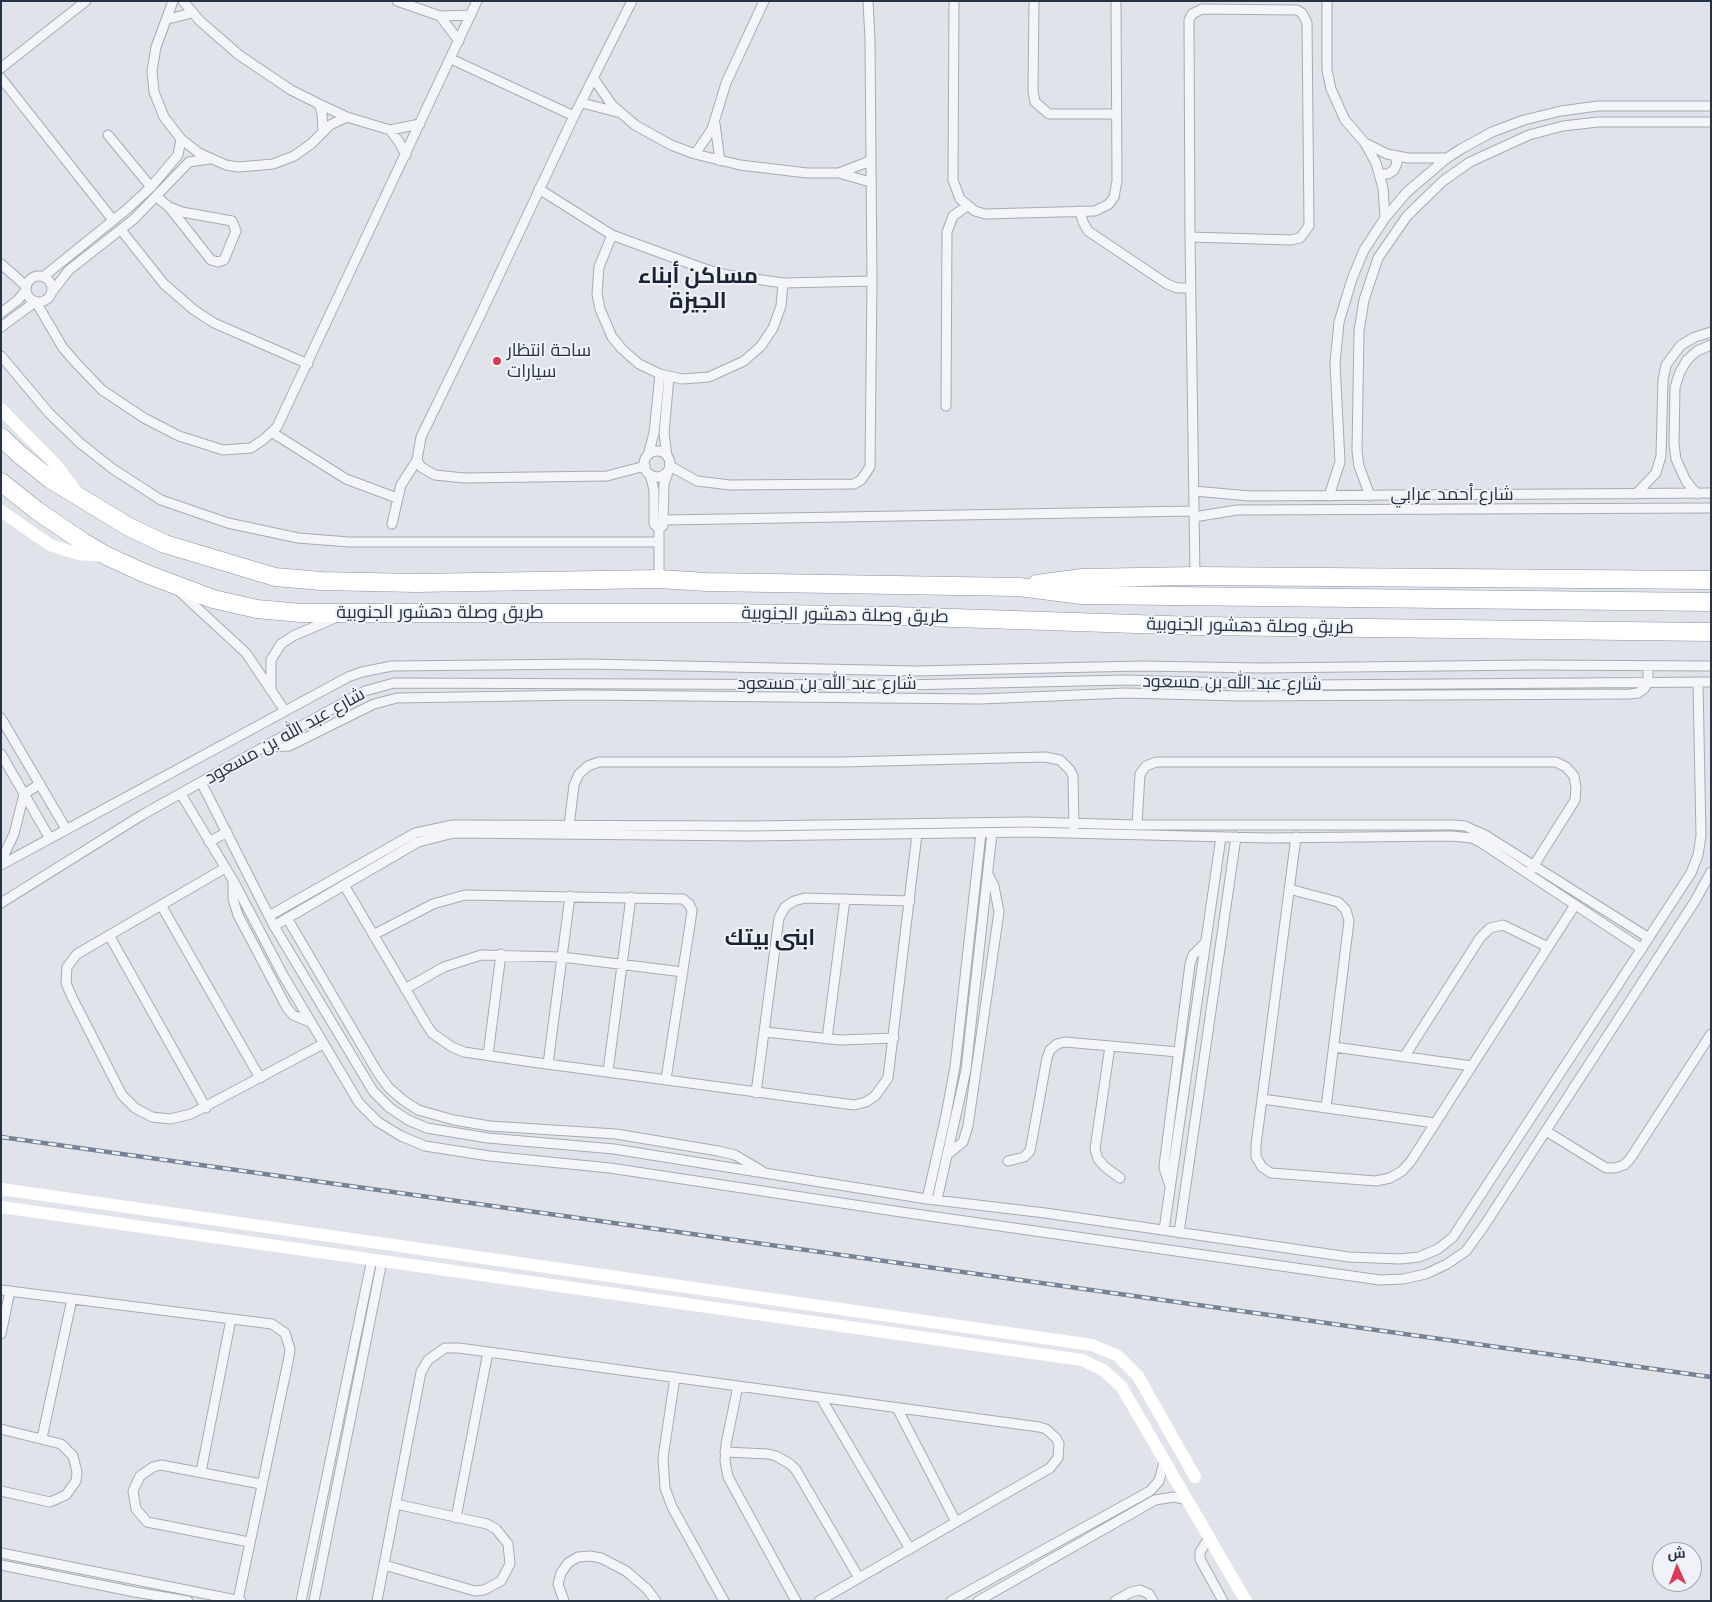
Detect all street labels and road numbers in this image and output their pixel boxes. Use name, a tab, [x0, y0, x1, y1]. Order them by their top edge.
street label: شارع أحمد عرابي	[1390, 484, 1514, 506]
street label: طريق وصلة دهشور الجنوبية	[336, 602, 544, 624]
street label: طريق وصلة دهشور الجنوبية	[741, 602, 949, 628]
street label: طريق وصلة دهشور الجنوبية	[1146, 613, 1354, 639]
street label: شارع عبد الله بن مسعود	[1142, 671, 1322, 695]
street label: شارع عبد الله بن مسعود	[737, 673, 917, 695]
street label: شارع عبد الله بن مسعود	[201, 683, 369, 789]

